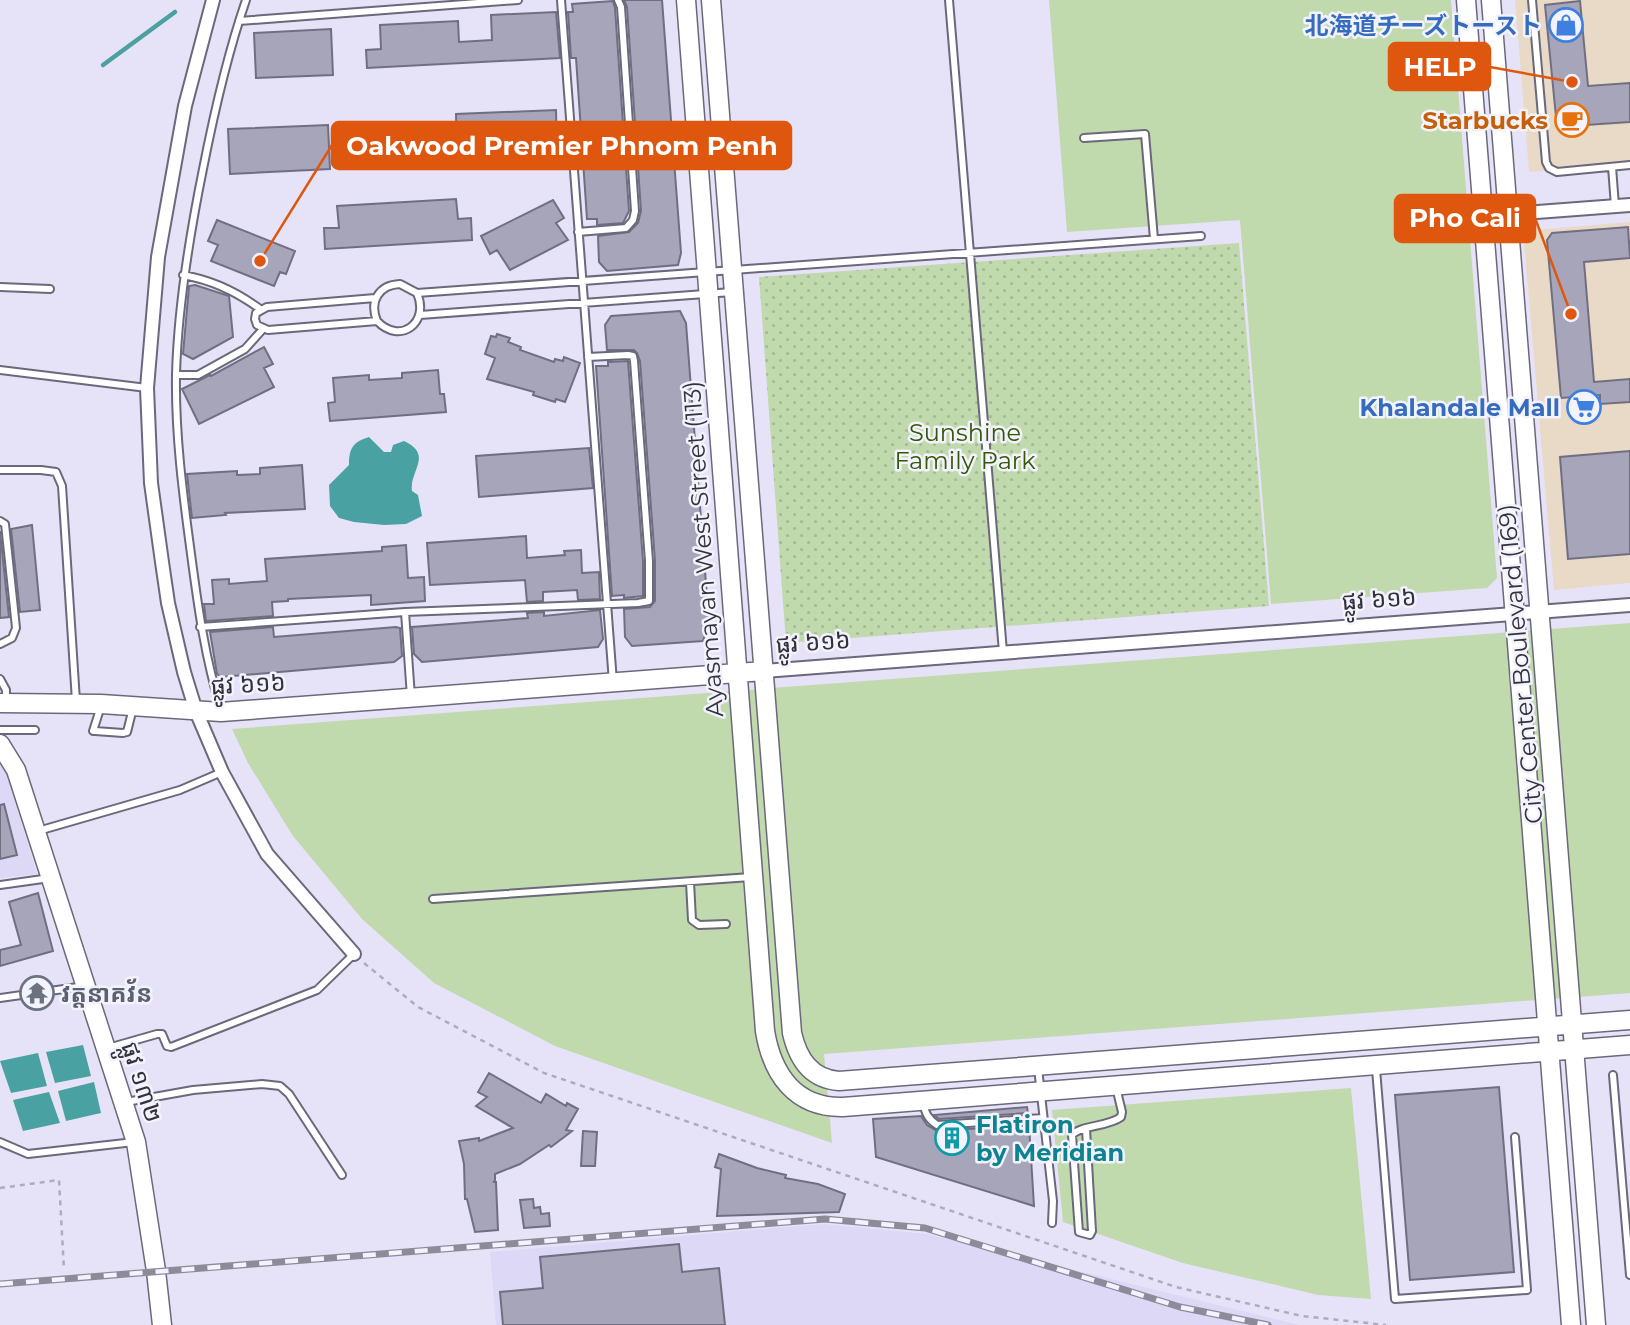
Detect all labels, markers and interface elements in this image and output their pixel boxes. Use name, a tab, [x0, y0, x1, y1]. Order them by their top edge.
shop icon: 北海道チーズトースト	[1547, 6, 1585, 44]
place label: 北海道チーズトースト	[1304, 11, 1542, 40]
callout: HELP	[1389, 43, 1490, 90]
text: HELP	[1403, 51, 1477, 83]
cafe icon: Starbucks	[1553, 101, 1591, 139]
place label: Starbucks	[1422, 106, 1548, 135]
callout: Oakwood Premier Phnom Penh	[332, 122, 791, 169]
text: Oakwood Premier Phnom Penh	[346, 130, 778, 162]
callout: Pho Cali	[1395, 195, 1535, 242]
text: Pho Cali	[1409, 202, 1521, 234]
street label: Ayasmayan West Street (113)	[677, 380, 729, 718]
supermarket icon: Khalandale Mall	[1565, 388, 1603, 426]
place label: Khalandale Mall	[1359, 393, 1560, 422]
park label: Sunshine Family Park	[894, 418, 1036, 475]
street label: City Center Boulevard (169)	[1492, 503, 1548, 825]
street label: ផ្លូវ ៦១៦	[1341, 582, 1418, 624]
street label: ផ្លូវ ៦១៦	[775, 625, 852, 667]
street label: ផ្លូវ ៦១៦	[210, 668, 287, 709]
temple icon: វត្តនាគវ័ន	[18, 974, 56, 1012]
place label: វត្តនាគវ័ន	[61, 978, 152, 1008]
street label: ផ្លូវ ១៣២	[108, 1038, 169, 1129]
place label: Flatiron by Meridian	[976, 1110, 1124, 1167]
building icon: Flatiron by Meridian	[933, 1119, 971, 1157]

